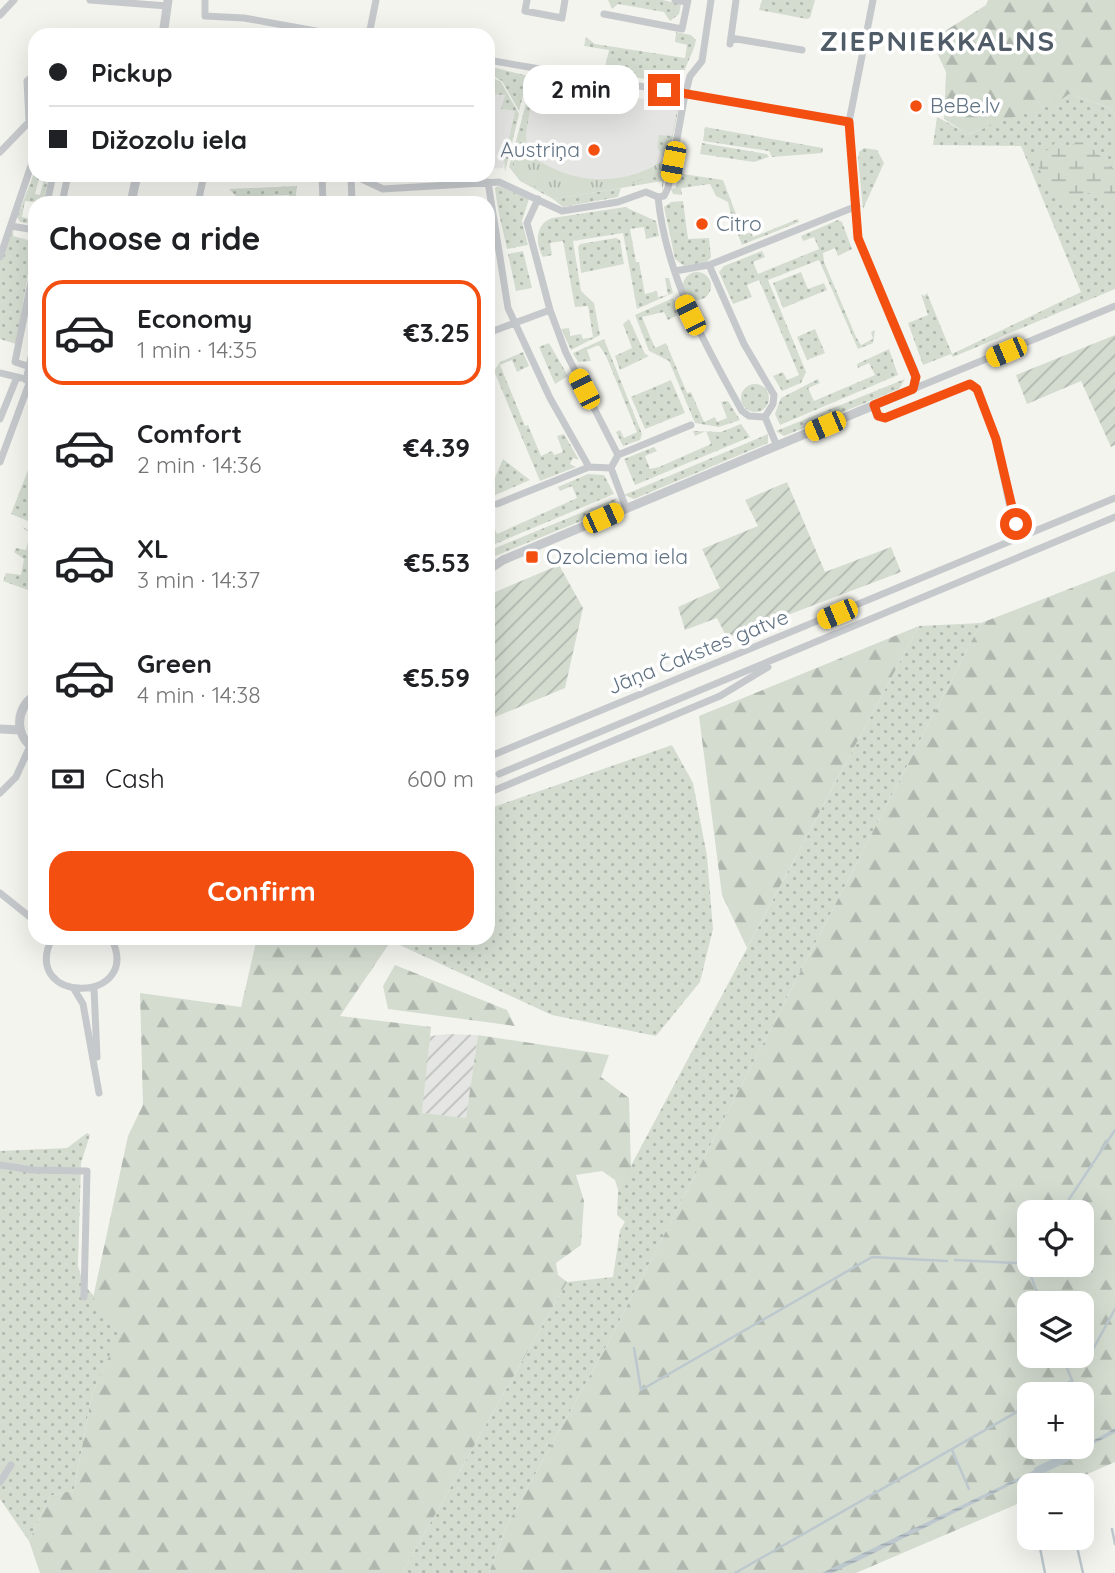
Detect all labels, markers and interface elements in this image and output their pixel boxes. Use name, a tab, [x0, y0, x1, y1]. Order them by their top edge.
district label: ZIEPNIEKKALNS	[820, 23, 1056, 58]
text: Pickup	[91, 56, 173, 89]
callout: 2 min	[524, 66, 640, 114]
route end	[648, 74, 680, 106]
text: 2 min	[551, 75, 611, 104]
place label: BeBe.lv	[930, 92, 1000, 118]
marker: BeBe.lv	[908, 98, 924, 114]
text: Dižozolu iela	[91, 123, 247, 156]
place label: Austriņa	[500, 136, 580, 162]
car	[659, 139, 688, 185]
marker: Austriņa	[586, 142, 602, 158]
place label: Citro	[716, 210, 762, 236]
marker: Citro	[694, 216, 710, 232]
text: Choose a ride	[49, 218, 261, 258]
car	[672, 292, 709, 338]
icon: car	[53, 301, 116, 364]
text: Economy	[137, 302, 252, 335]
text: €3.25	[403, 316, 470, 349]
car	[983, 334, 1030, 370]
text: 1 min · 14:35	[137, 335, 257, 364]
car	[566, 366, 603, 412]
car	[802, 408, 849, 444]
icon: car	[53, 416, 116, 479]
text: Comfort	[137, 417, 242, 450]
text: €4.39	[403, 431, 470, 464]
text: 2 min · 14:36	[137, 450, 261, 479]
car	[580, 500, 627, 536]
route start	[1000, 508, 1032, 540]
icon: car	[53, 531, 116, 594]
text: XL	[137, 532, 169, 565]
place label: Ozolciema iela	[546, 543, 688, 569]
text: €5.53	[404, 546, 470, 579]
marker: Ozolciema iela	[524, 549, 540, 565]
text: 3 min · 14:37	[137, 565, 260, 594]
car	[814, 596, 861, 632]
street label: Jāņa Čakstes gatve	[603, 603, 792, 699]
icon: car	[53, 646, 116, 709]
text: Green	[137, 647, 212, 680]
text: €5.59	[404, 661, 470, 694]
text: 4 min · 14:38	[137, 680, 261, 709]
icon: cash	[49, 760, 87, 798]
text: Cash	[105, 762, 165, 795]
text: 600 m	[407, 764, 474, 793]
button: Confirm	[49, 851, 474, 931]
map controls	[1017, 1200, 1094, 1550]
button: locate	[1017, 1200, 1094, 1277]
button: layers	[1017, 1291, 1094, 1368]
button: +	[1017, 1382, 1094, 1459]
button: −	[1017, 1473, 1094, 1550]

